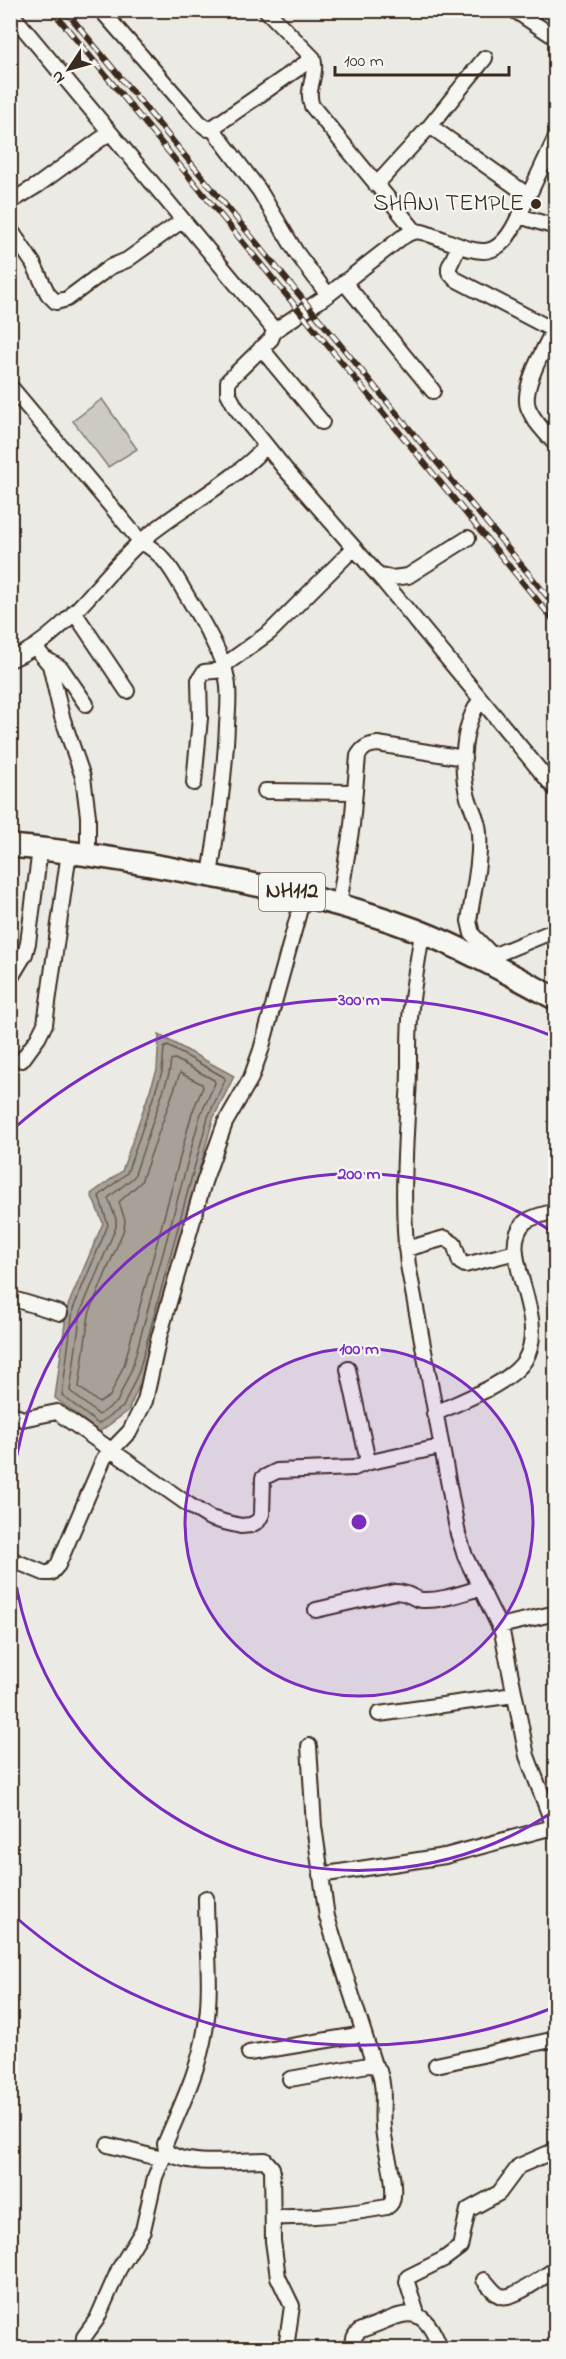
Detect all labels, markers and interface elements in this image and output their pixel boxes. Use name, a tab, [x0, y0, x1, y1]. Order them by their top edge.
north arrow	[39, 39, 99, 99]
scale bar	[335, 39, 509, 77]
text: 100 m	[344, 49, 384, 75]
text: N	[45, 65, 71, 88]
place label: SHANI TEMPLE	[373, 187, 524, 222]
marker: SHANI TEMPLE	[529, 197, 543, 211]
road number: NH112	[259, 873, 325, 911]
text: 300 m	[337, 988, 380, 1014]
text: 200 m	[337, 1162, 381, 1188]
text: 100 m	[339, 1337, 379, 1363]
centre of rings	[349, 1512, 369, 1532]

